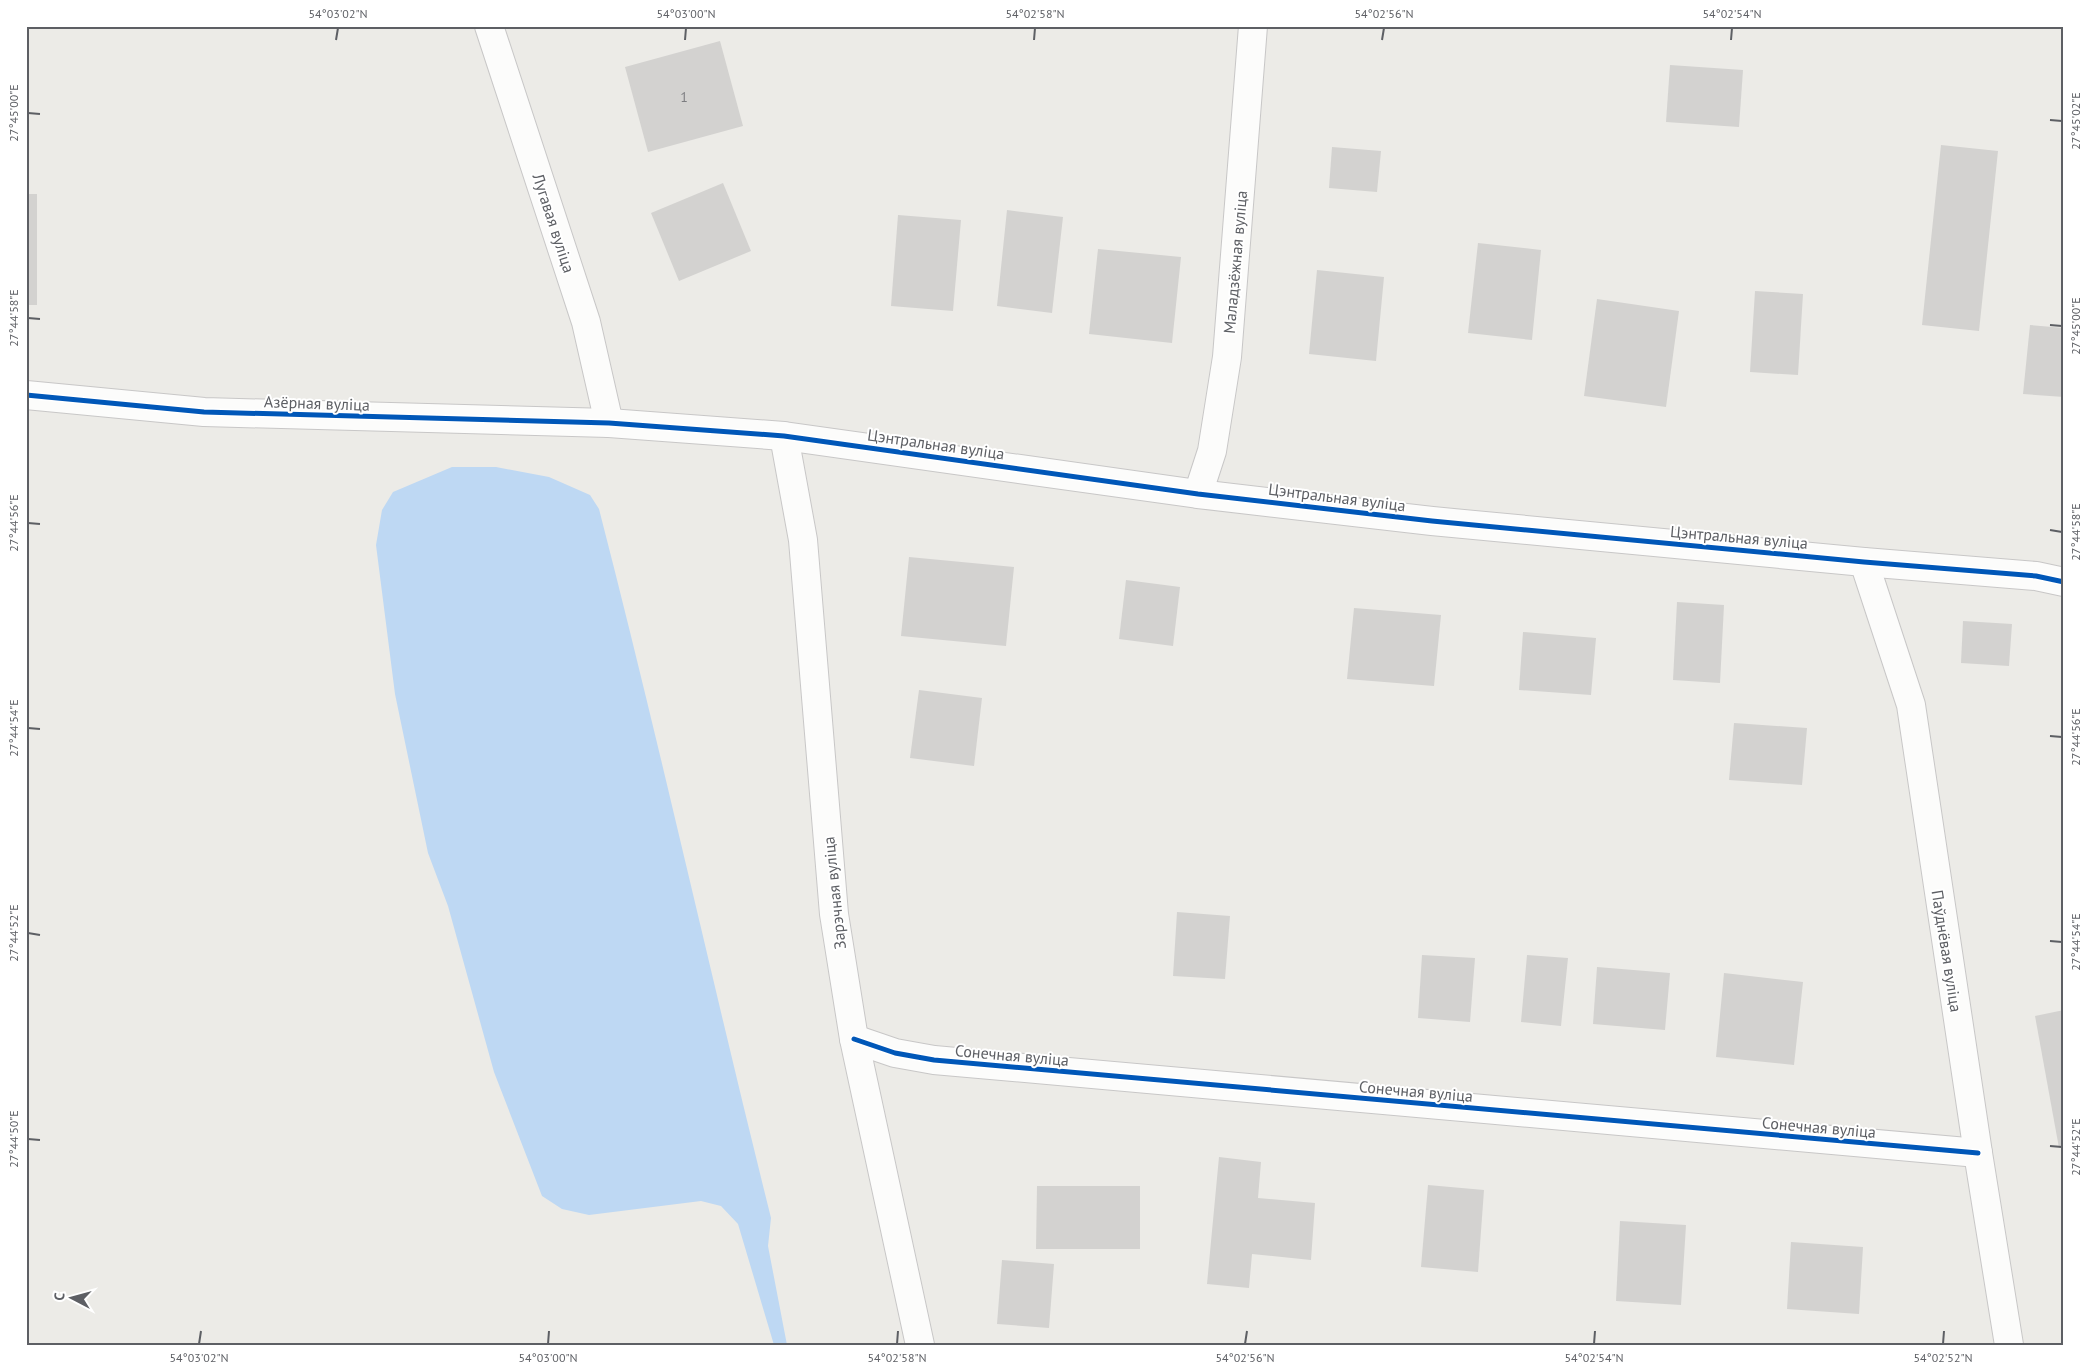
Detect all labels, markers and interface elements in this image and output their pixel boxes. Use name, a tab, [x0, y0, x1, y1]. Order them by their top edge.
text: 54°03'02"N	[308, 6, 368, 21]
text: 54°03'00"N	[656, 6, 716, 21]
text: 54°02'58"N	[1005, 6, 1065, 21]
text: 54°02'56"N	[1354, 6, 1414, 21]
text: 54°02'54"N	[1702, 6, 1762, 21]
text: 27°45'00"E	[6, 84, 21, 142]
house number: 1	[680, 88, 688, 106]
text: 27°45'02"E	[2068, 92, 2083, 150]
street label: Лугавая вуліца	[528, 170, 579, 275]
street label: Маладзёжная вуліца	[1219, 190, 1251, 334]
text: 27°44'58"E	[6, 289, 21, 347]
text: 27°45'00"E	[2068, 297, 2083, 355]
street label: Азёрная вуліца	[264, 391, 370, 415]
street label: Цэнтральная вуліца	[866, 424, 1006, 464]
street label: Цэнтральная вуліца	[1267, 479, 1407, 515]
text: 27°44'56"E	[6, 494, 21, 552]
text: 27°44'58"E	[2068, 503, 2083, 561]
street label: Цэнтральная вуліца	[1669, 521, 1809, 553]
text: 27°44'54"E	[6, 699, 21, 757]
text: 27°44'56"E	[2068, 708, 2083, 766]
street label: Зарэчная вуліца	[818, 836, 850, 950]
street label: Паўднёвая вуліца	[1927, 889, 1967, 1013]
text: 27°44'52"E	[6, 904, 21, 962]
text: 27°44'54"E	[2068, 913, 2083, 971]
street label: Сонечная вуліца	[954, 1040, 1070, 1070]
street label: Сонечная вуліца	[1358, 1076, 1474, 1106]
text: 27°44'50"E	[6, 1110, 21, 1168]
street label: Сонечная вуліца	[1761, 1112, 1877, 1142]
text: 27°44'52"E	[2068, 1118, 2083, 1176]
north arrow	[48, 1274, 98, 1324]
text: С	[50, 1292, 68, 1301]
text: 54°03'02"N	[169, 1350, 229, 1365]
text: 54°03'00"N	[518, 1350, 578, 1365]
text: 54°02'58"N	[867, 1350, 927, 1365]
text: 54°02'56"N	[1215, 1350, 1275, 1365]
text: 54°02'54"N	[1564, 1350, 1624, 1365]
text: 54°02'52"N	[1913, 1350, 1973, 1365]

